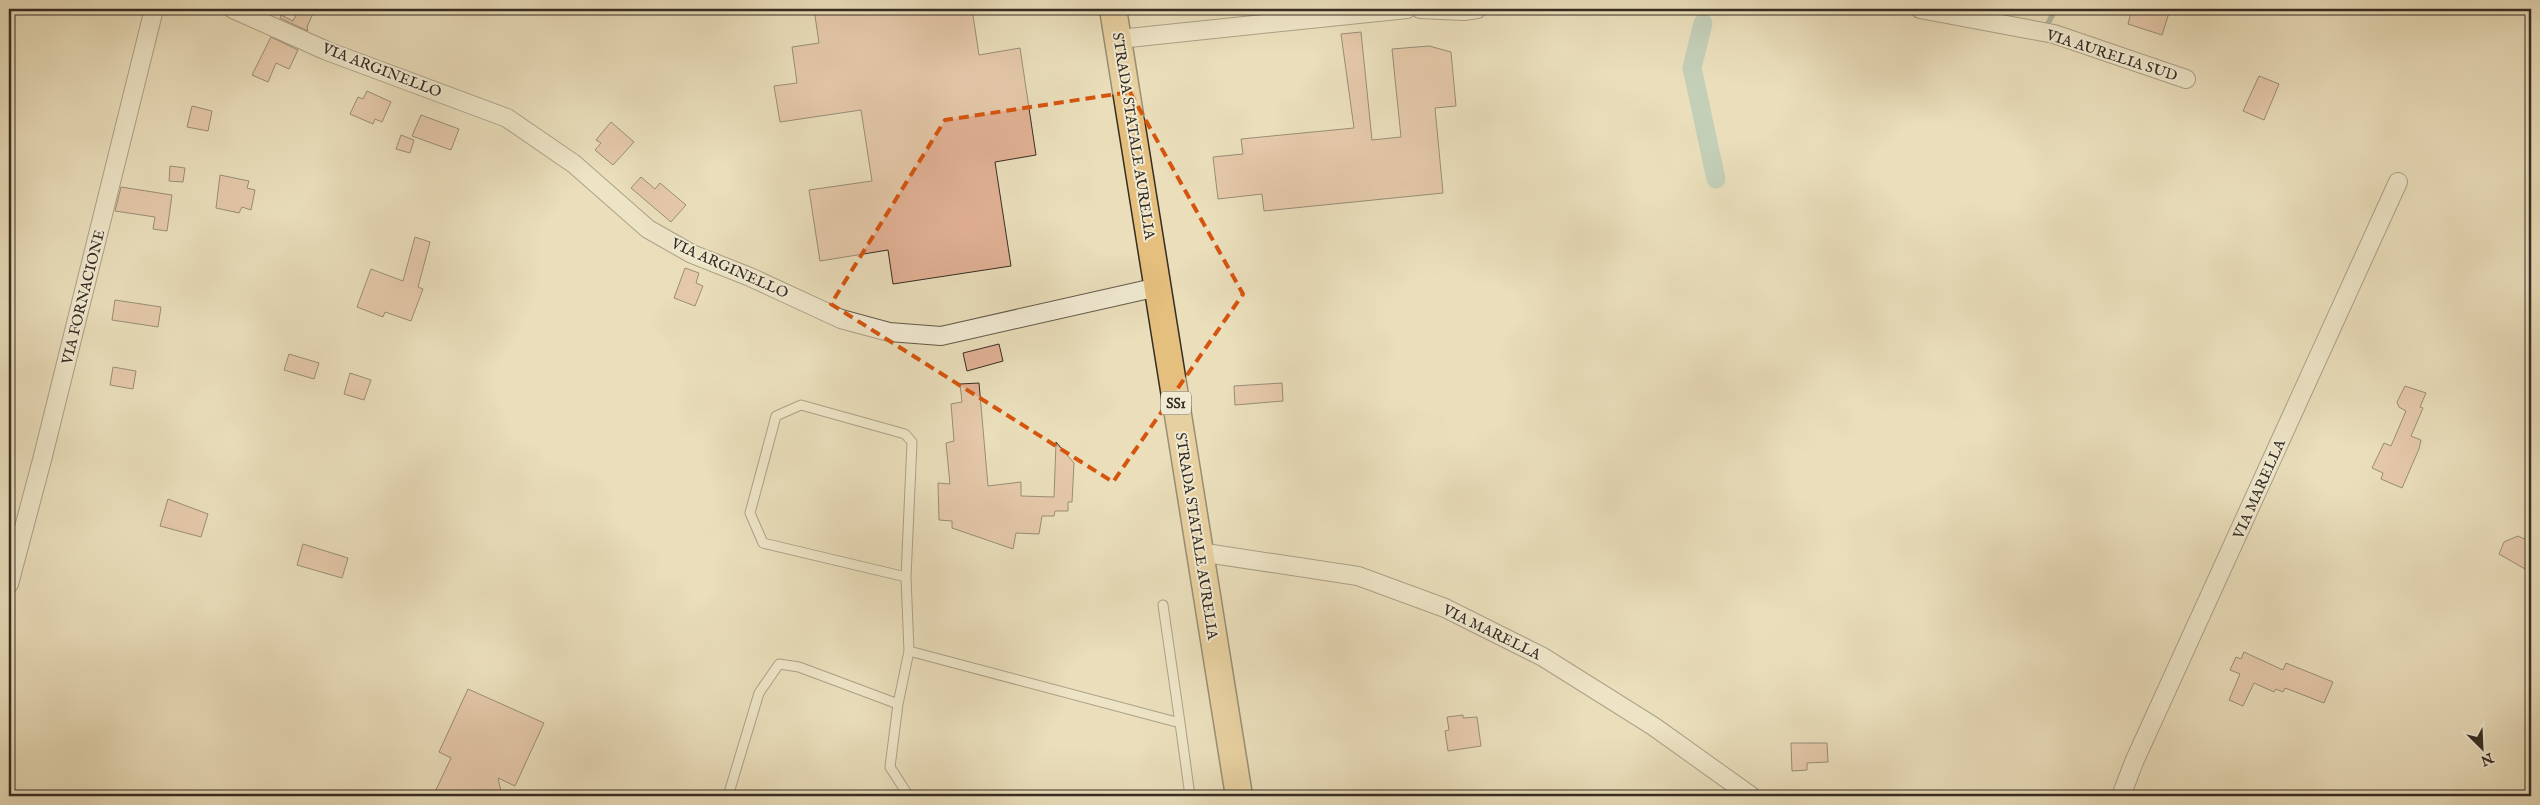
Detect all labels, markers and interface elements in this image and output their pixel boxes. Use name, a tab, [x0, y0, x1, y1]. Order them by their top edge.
street label: VIA AURELIA SUD	[2043, 25, 2180, 86]
street label: STRADA STATALE AURELIA	[1108, 31, 1159, 242]
street label: VIA ARGINELLO	[318, 39, 444, 102]
street label: VIA FORNACIONE	[57, 228, 109, 367]
street label: VIA ARGINELLO	[667, 234, 791, 303]
road number: SS1	[1161, 392, 1191, 414]
street label: STRADA STATALE AURELIA	[1171, 431, 1222, 642]
street label: VIA MARELLA	[2229, 436, 2290, 543]
street label: VIA MARELLA	[1439, 600, 1545, 665]
north arrow	[2458, 722, 2508, 772]
text: N	[2478, 748, 2497, 770]

